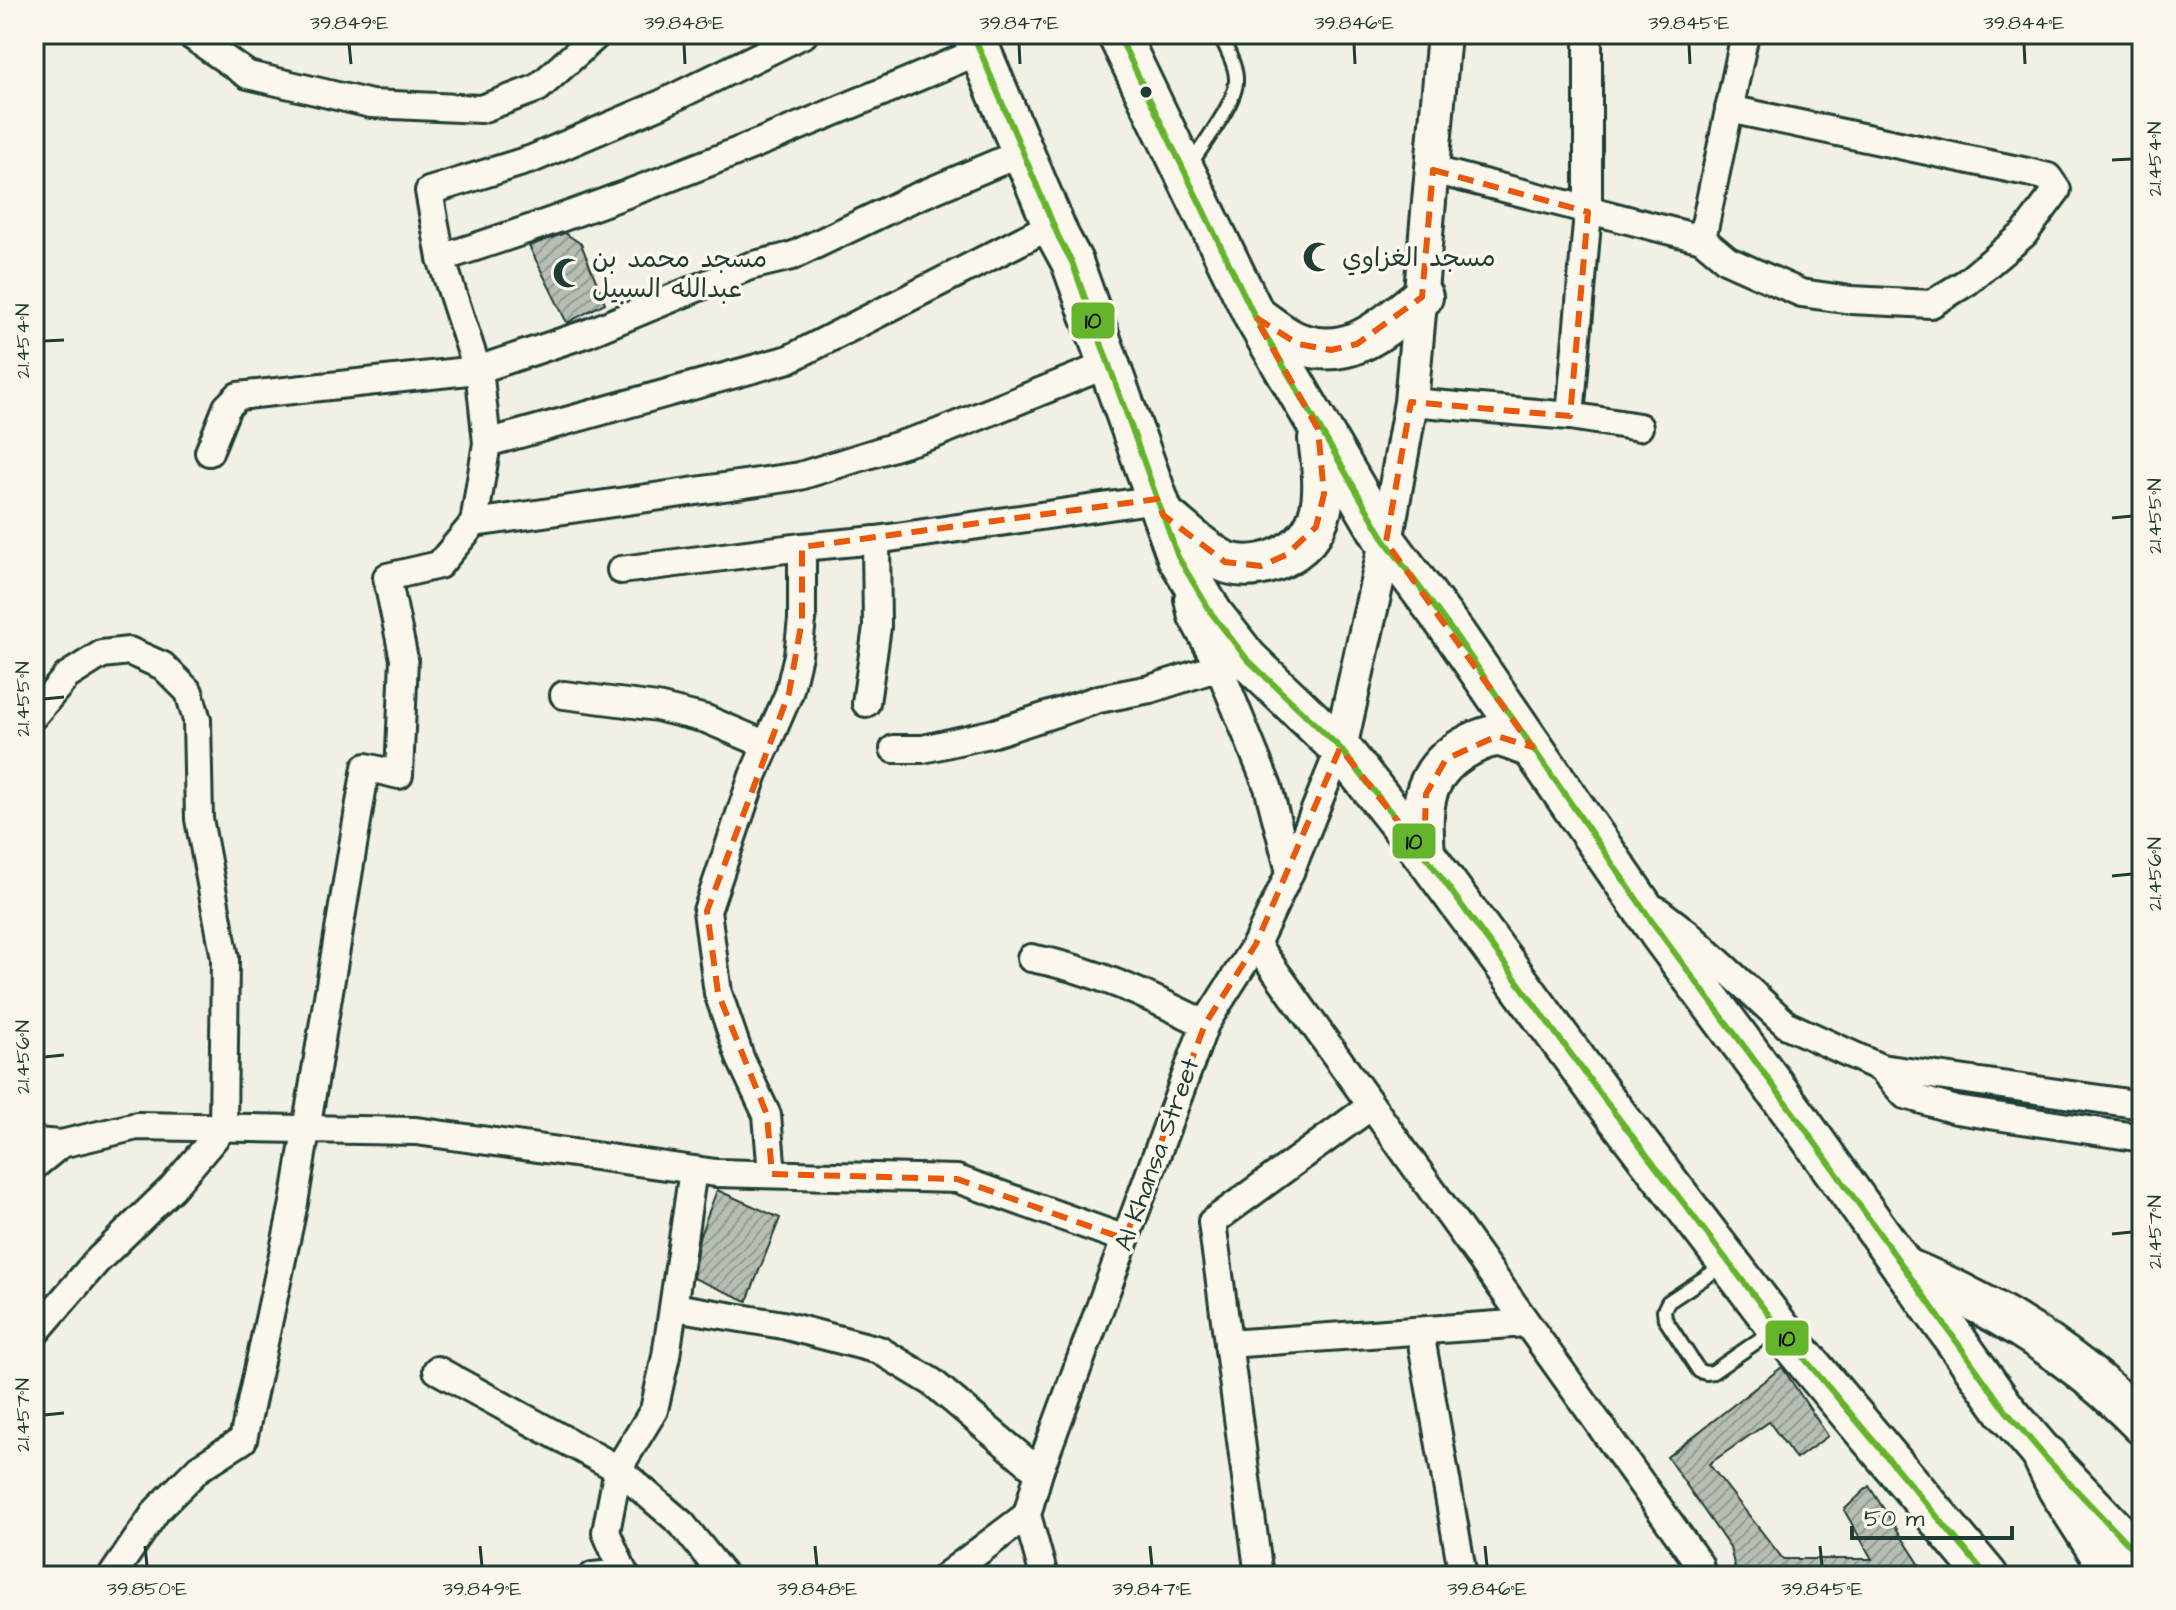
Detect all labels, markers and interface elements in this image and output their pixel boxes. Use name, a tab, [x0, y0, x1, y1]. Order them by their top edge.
text: 39.849°E	[310, 9, 388, 37]
text: 39.848°E	[644, 9, 724, 37]
text: 39.847°E	[979, 9, 1059, 37]
text: 39.846°E	[1314, 9, 1394, 37]
text: 39.845°E	[1648, 9, 1730, 37]
text: 39.844°E	[1984, 9, 2065, 37]
unlabelled marker	[1138, 84, 1154, 100]
text: 21.454°N	[2141, 121, 2169, 197]
mosque icon: مسجد الغزاوي	[1301, 240, 1335, 274]
place label: مسجد الغزاوي	[1342, 240, 1496, 276]
place label: مسجد محمد بن عبدالله السبيل	[592, 241, 767, 307]
mosque icon: مسجد محمد بن عبدالله السبيل	[551, 256, 585, 290]
line badge: 10	[1070, 301, 1116, 340]
text: 21.454°N	[9, 303, 37, 379]
text: 10	[1085, 306, 1101, 337]
text: 21.455°N	[2141, 478, 2169, 554]
text: 21.455°N	[9, 661, 37, 737]
line badge: 10	[1391, 822, 1437, 860]
text: 10	[1406, 827, 1422, 858]
text: 21.456°N	[2141, 837, 2169, 911]
text: 21.456°N	[9, 1020, 37, 1094]
street label: Al Khansa Street	[1105, 1052, 1209, 1256]
text: 21.457°N	[2141, 1195, 2169, 1269]
line badge: 10	[1764, 1319, 1810, 1357]
text: 10	[1779, 1324, 1795, 1355]
text: 21.457°N	[9, 1378, 37, 1452]
scale bar	[1852, 1490, 2012, 1540]
text: 50 m	[1864, 1502, 1925, 1536]
text: 39.850°E	[107, 1575, 187, 1603]
text: 39.849°E	[443, 1575, 521, 1603]
text: 39.848°E	[777, 1575, 857, 1603]
text: 39.847°E	[1112, 1575, 1192, 1603]
text: 39.846°E	[1447, 1575, 1527, 1603]
text: 39.845°E	[1781, 1575, 1863, 1603]

